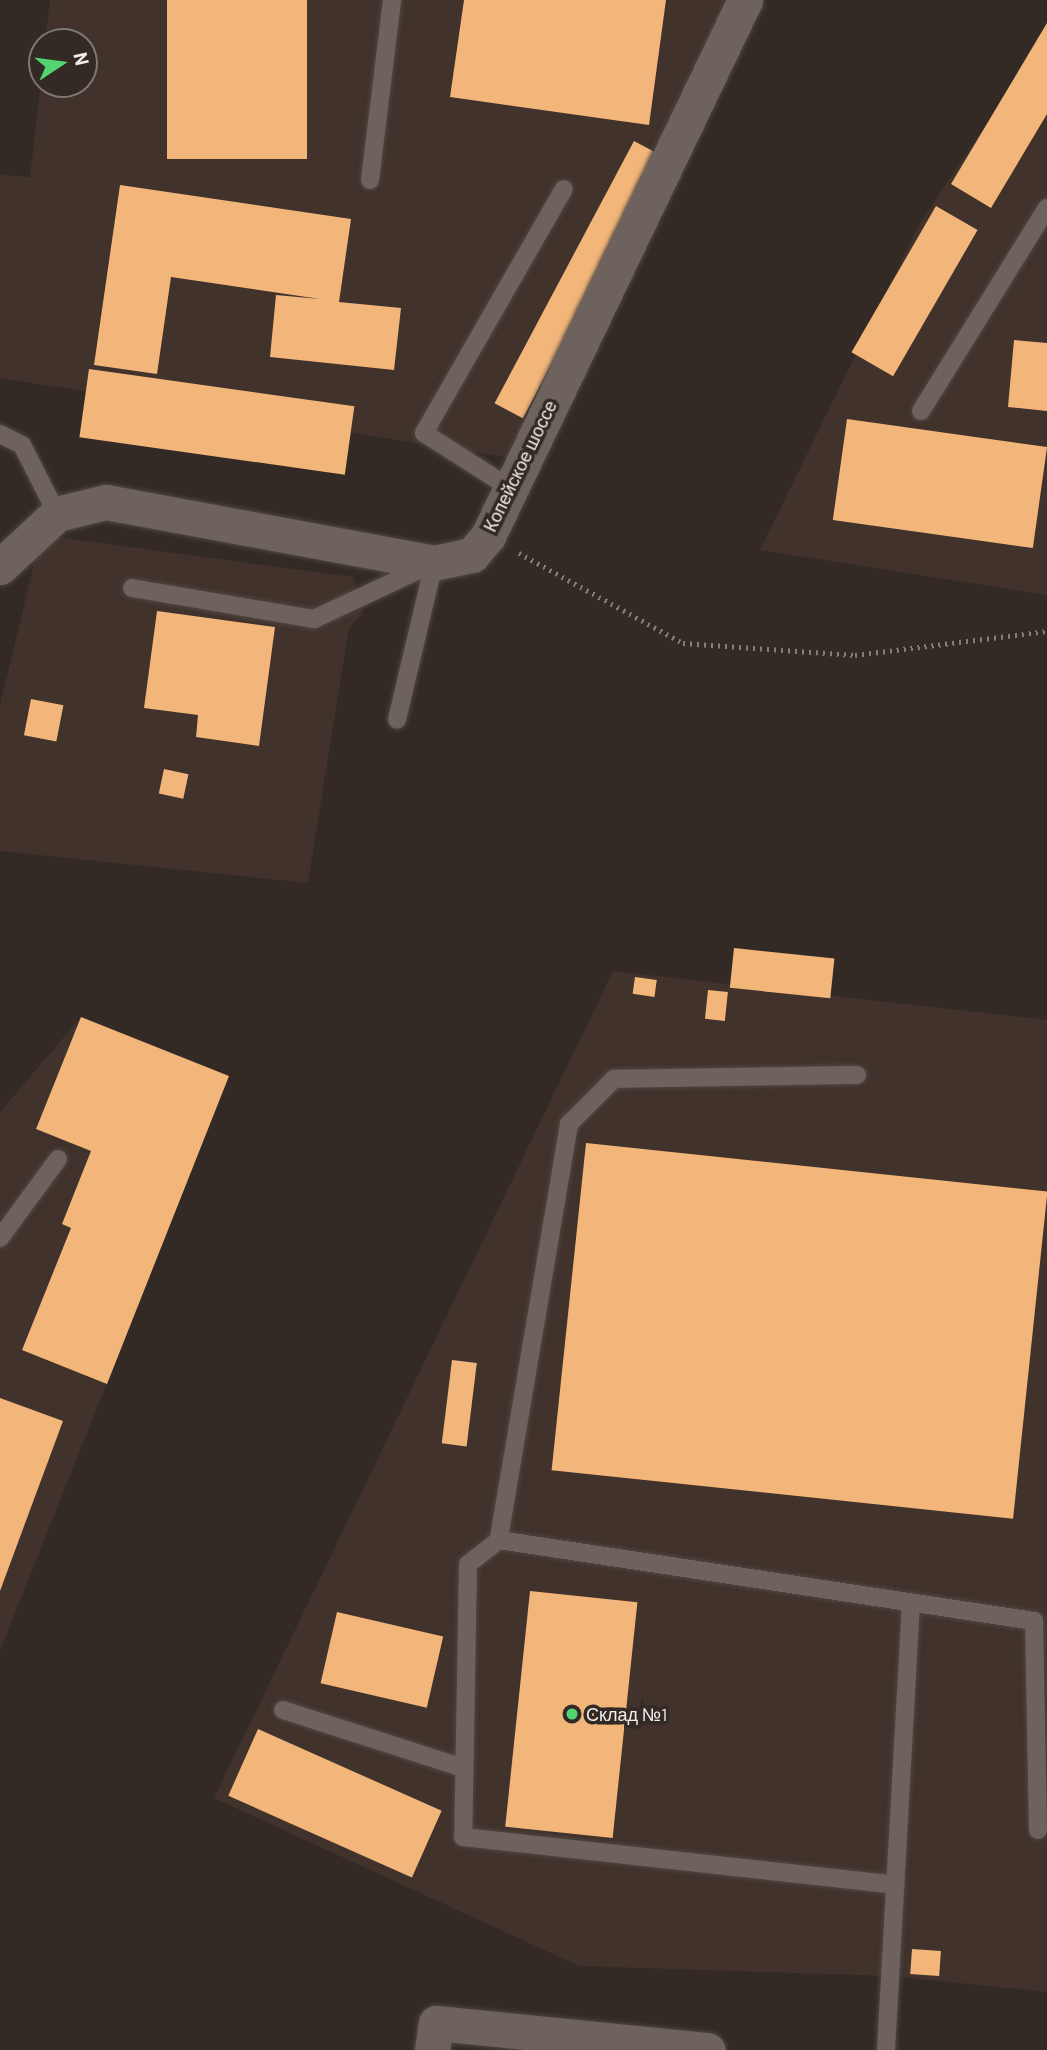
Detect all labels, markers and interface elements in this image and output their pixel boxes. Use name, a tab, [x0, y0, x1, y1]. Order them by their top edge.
north arrow	[28, 28, 98, 98]
text: N	[69, 50, 95, 67]
street label: Копейское шоссе	[479, 397, 561, 535]
place label: Склад №1	[586, 1703, 667, 1725]
marker: Склад №1	[564, 1706, 580, 1722]

